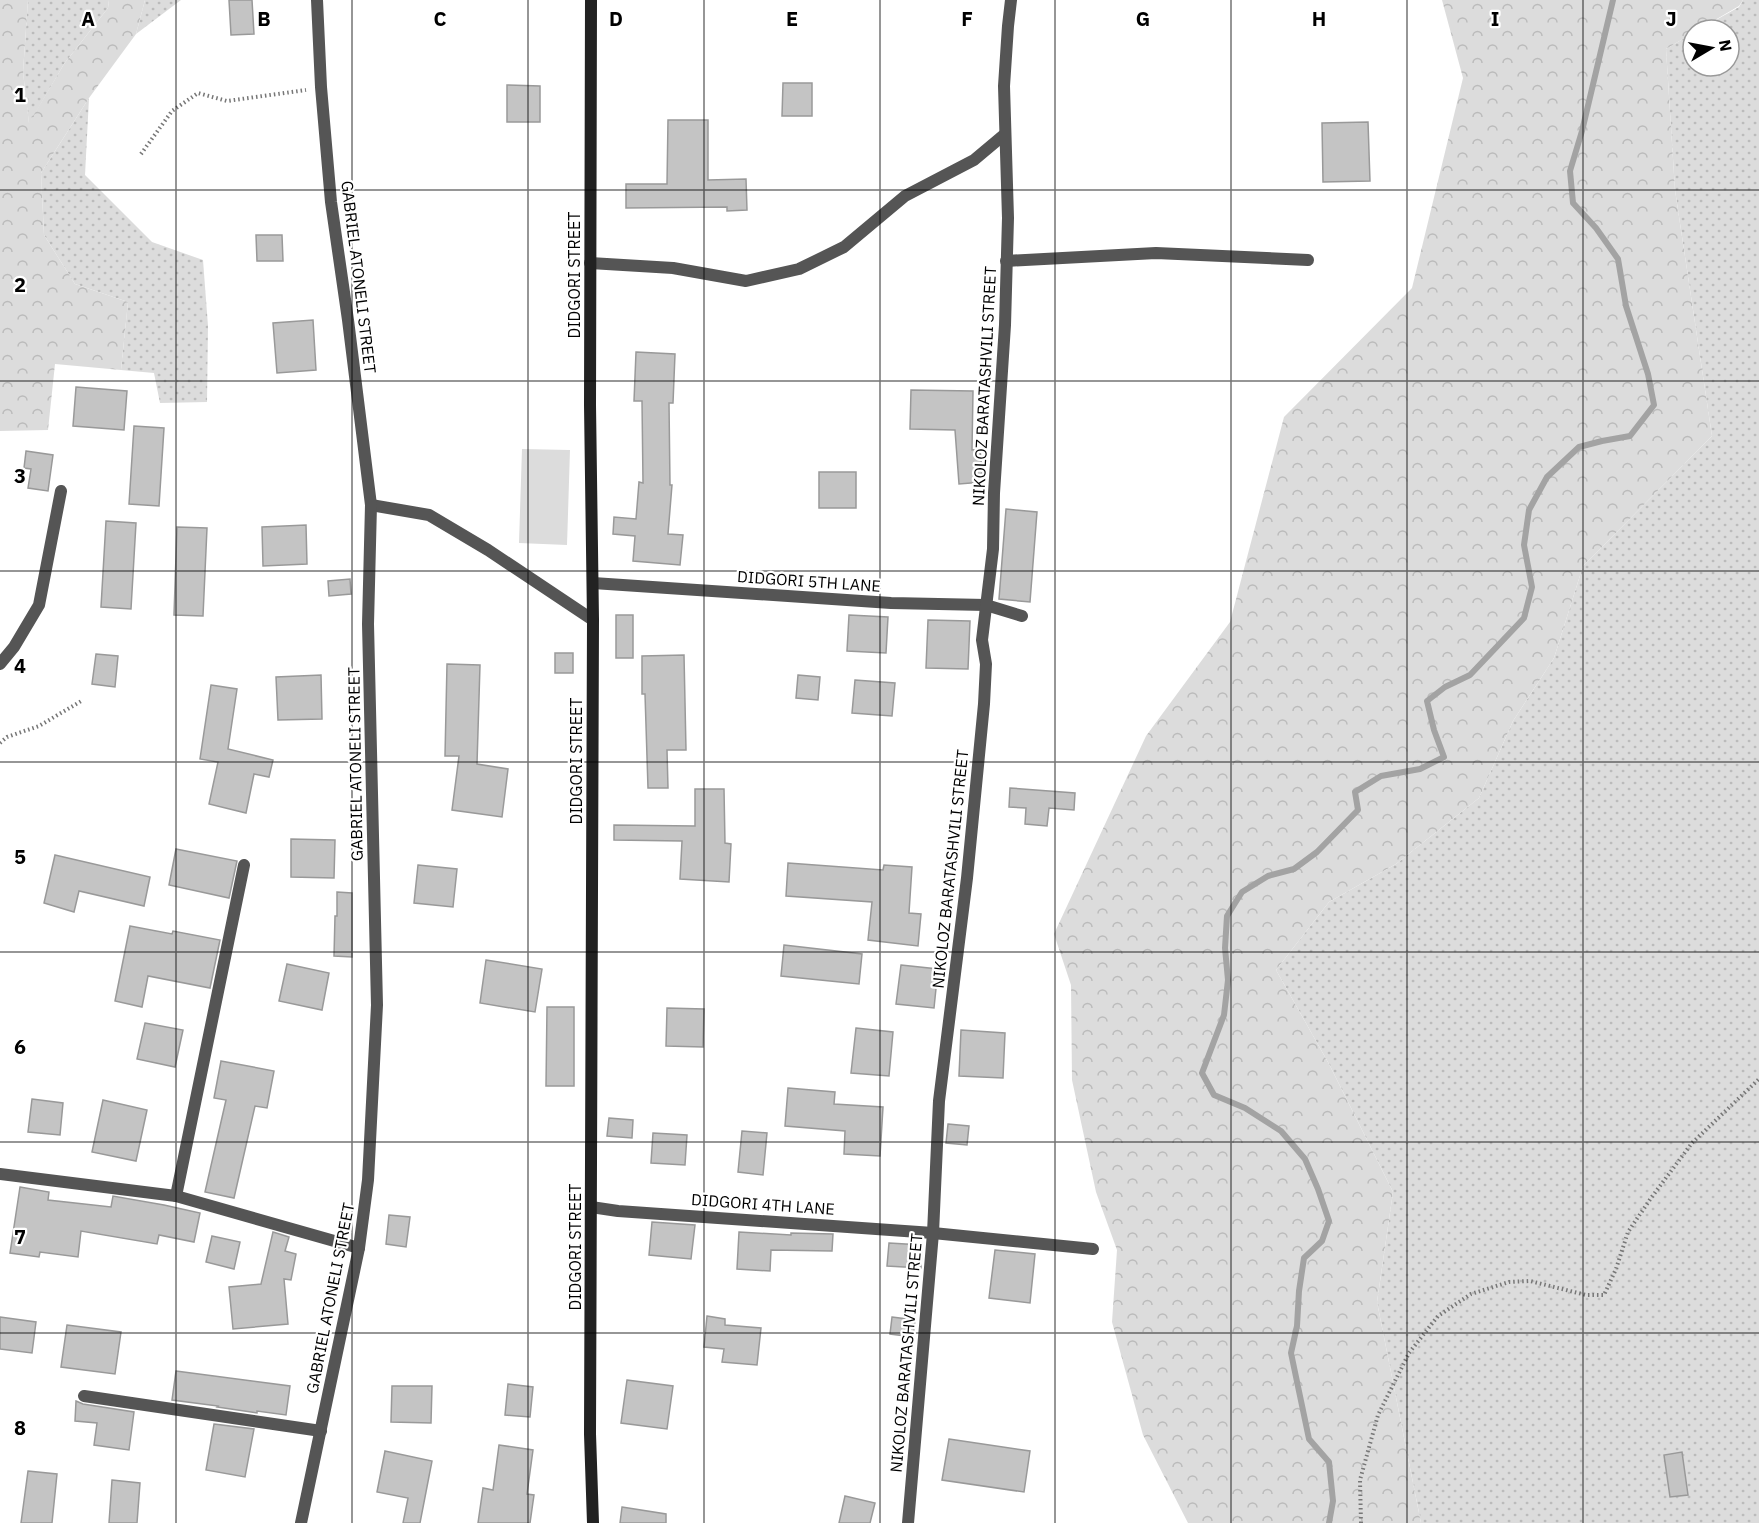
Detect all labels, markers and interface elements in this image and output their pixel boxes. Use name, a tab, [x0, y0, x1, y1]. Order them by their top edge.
text: A	[81, 5, 95, 32]
text: B	[257, 5, 271, 32]
text: C	[433, 5, 447, 32]
text: D	[609, 5, 623, 32]
text: E	[786, 5, 798, 32]
text: F	[961, 5, 973, 32]
text: G	[1136, 5, 1150, 32]
text: H	[1312, 5, 1326, 32]
text: I	[1491, 5, 1499, 32]
text: J	[1665, 5, 1677, 32]
north arrow	[1681, 18, 1741, 78]
text: N	[1715, 38, 1737, 53]
text: 1	[14, 81, 26, 108]
street label: GABRIEL ATONELI STREET	[337, 179, 381, 375]
street label: DIDGORI STREET	[564, 211, 584, 339]
street label: NIKOLOZ BARATASHVILI STREET	[968, 266, 1000, 506]
text: 2	[14, 271, 26, 298]
text: 3	[14, 462, 26, 489]
street label: DIDGORI 5TH LANE	[737, 566, 881, 596]
text: 4	[14, 652, 26, 679]
street label: GABRIEL ATONELI STREET	[343, 667, 367, 861]
street label: DIDGORI STREET	[566, 697, 586, 825]
street label: NIKOLOZ BARATASHVILI STREET	[928, 749, 972, 989]
text: 5	[14, 843, 26, 870]
text: 6	[14, 1033, 26, 1060]
street label: DIDGORI STREET	[565, 1183, 585, 1311]
street label: DIDGORI 4TH LANE	[691, 1189, 835, 1219]
street label: GABRIEL ATONELI STREET	[302, 1201, 358, 1395]
text: 7	[14, 1223, 26, 1250]
street label: NIKOLOZ BARATASHVILI STREET	[886, 1233, 926, 1473]
text: 8	[14, 1414, 26, 1441]

